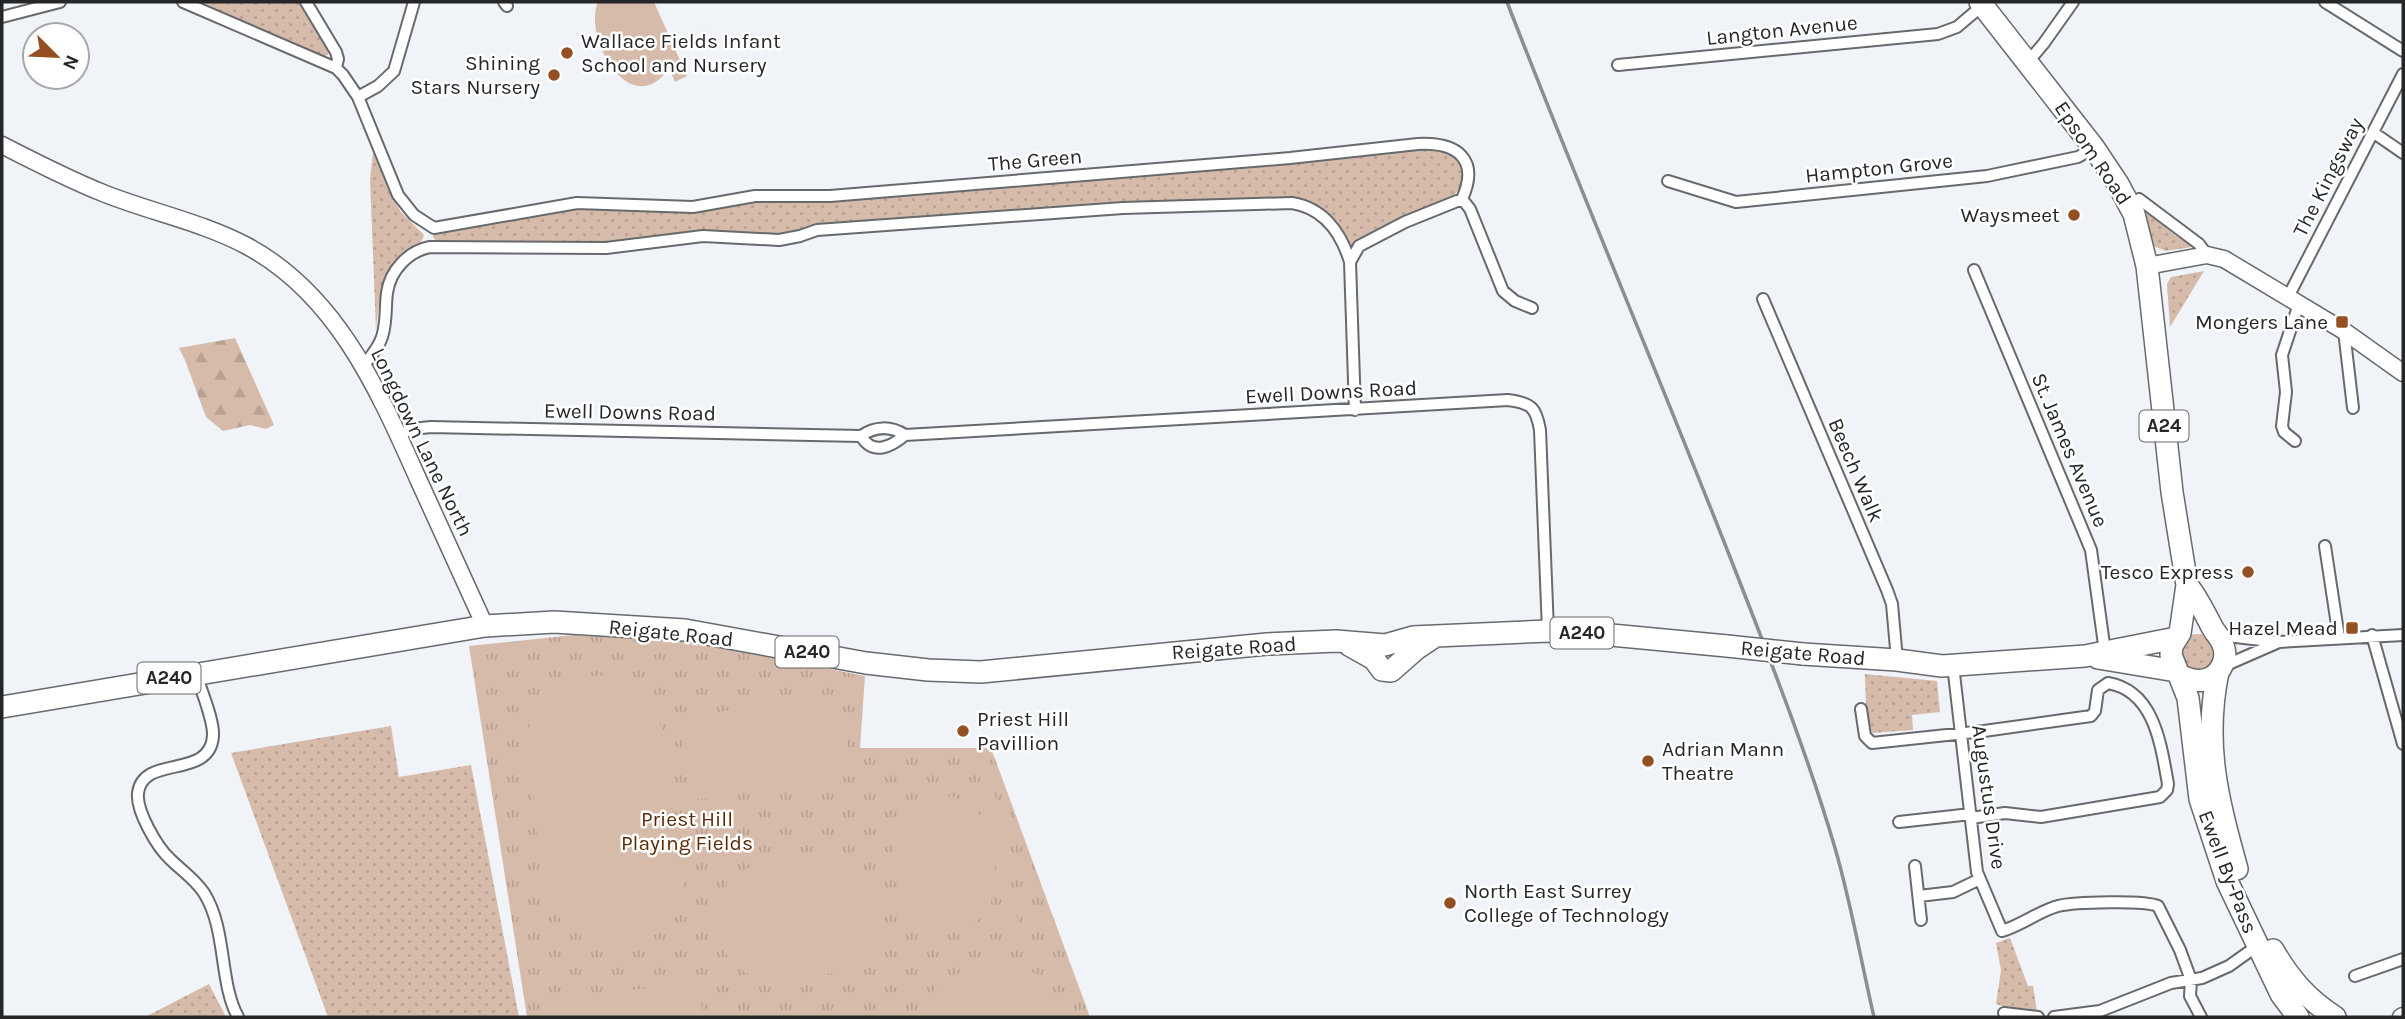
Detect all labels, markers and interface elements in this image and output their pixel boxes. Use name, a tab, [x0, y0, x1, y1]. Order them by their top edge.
street label: Langton Avenue	[1705, 10, 1859, 50]
north arrow	[21, 21, 91, 91]
place label: Wallace Fields Infant School and Nursery	[581, 29, 781, 77]
marker: Wallace Fields Infant School and Nursery	[559, 45, 575, 61]
place label: Shining Stars Nursery	[410, 51, 540, 99]
text: N	[58, 52, 83, 73]
marker: Shining Stars Nursery	[546, 67, 562, 83]
street label: Epsom Road	[2050, 97, 2136, 209]
street label: The Kingsway	[2288, 113, 2368, 240]
street label: The Green	[987, 144, 1083, 176]
street label: Hampton Grove	[1804, 148, 1954, 188]
place label: Waysmeet	[1960, 203, 2060, 227]
marker: Waysmeet	[2066, 207, 2082, 223]
place label: Mongers Lane	[2195, 310, 2328, 334]
marker: Mongers Lane	[2334, 314, 2350, 330]
street label: Longdown Lane North	[366, 344, 478, 540]
street label: St. James Avenue	[2027, 369, 2113, 531]
street label: Ewell Downs Road	[1244, 376, 1418, 408]
street label: Ewell Downs Road	[544, 398, 716, 426]
road number: A24	[2140, 410, 2188, 442]
street label: Beech Walk	[1823, 414, 1889, 526]
place label: Tesco Express	[2101, 560, 2234, 584]
marker: Tesco Express	[2240, 564, 2256, 580]
street label: Reigate Road	[607, 615, 735, 651]
place label: Hazel Mead	[2228, 616, 2338, 640]
road number: A240	[1550, 618, 1614, 648]
marker: Hazel Mead	[2344, 620, 2360, 636]
street label: Reigate Road	[1171, 632, 1297, 664]
road number: A240	[776, 636, 838, 667]
street label: Reigate Road	[1740, 636, 1866, 670]
road number: A240	[138, 663, 200, 694]
place label: Priest Hill Pavillion	[977, 707, 1069, 755]
marker: Priest Hill Pavillion	[955, 723, 971, 739]
street label: Augustus Drive	[1967, 723, 2011, 871]
place label: Adrian Mann Theatre	[1662, 737, 1784, 785]
marker: Adrian Mann Theatre	[1640, 753, 1656, 769]
park label: Priest Hill Playing Fields	[621, 807, 753, 855]
street label: Ewell By-Pass	[2194, 807, 2262, 937]
place label: North East Surrey College of Technology	[1464, 879, 1669, 927]
marker: North East Surrey College of Technology	[1442, 895, 1458, 911]

